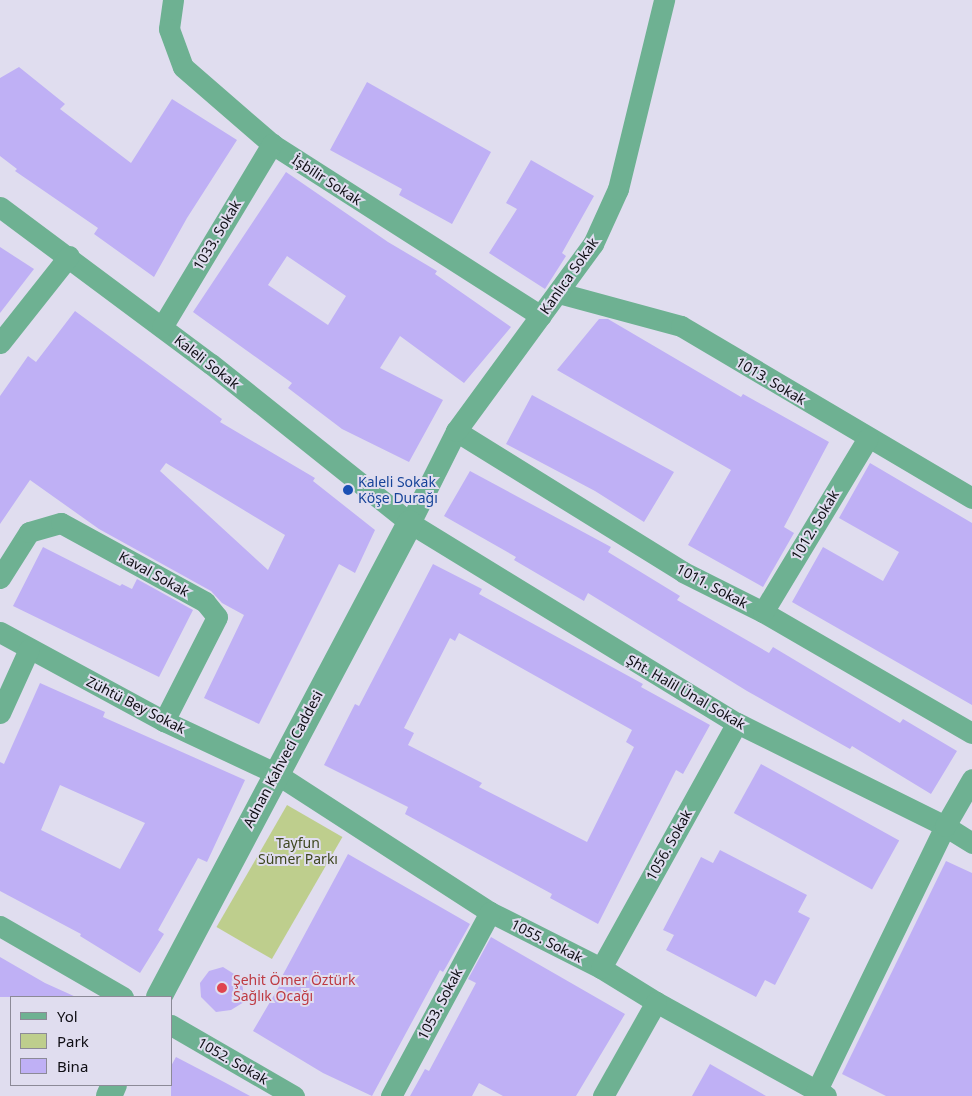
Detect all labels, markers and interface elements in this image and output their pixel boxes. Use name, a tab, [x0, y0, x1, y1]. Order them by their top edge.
street label: İşbilir Sokak	[289, 151, 365, 209]
street label: 1033. Sokak	[190, 197, 244, 273]
street label: Kanlıca Sokak	[536, 234, 602, 318]
street label: Kaleli Sokak	[171, 331, 243, 393]
street label: 1013. Sokak	[733, 354, 809, 408]
place label: Kaleli Sokak Köşe Durağı	[358, 474, 438, 507]
marker: Kaleli Sokak Köşe Durağı	[342, 484, 354, 496]
street label: 1012. Sokak	[788, 487, 842, 563]
street label: Kaval Sokak	[116, 548, 192, 600]
street label: 1011. Sokak	[673, 560, 751, 612]
street label: Şht. Halil Ünal Sokak	[624, 651, 748, 733]
street label: Zühtü Bey Sokak	[84, 673, 188, 737]
street label: Adnan Kahveci Caddesi	[240, 688, 326, 830]
street label: 1056. Sokak	[643, 807, 695, 883]
park label: Tayfun Sümer Parkı	[258, 835, 338, 868]
street label: 1055. Sokak	[508, 916, 586, 966]
street label: 1053. Sokak	[414, 965, 466, 1043]
place label: Şehit Ömer Öztürk Sağlık Ocağı	[233, 972, 355, 1004]
marker: Şehit Ömer Öztürk Sağlık Ocağı	[215, 981, 229, 995]
legend	[10, 996, 172, 1086]
text: Yol	[57, 1006, 78, 1026]
text: Park	[57, 1031, 89, 1051]
street label: 1052. Sokak	[195, 1034, 271, 1088]
text: Bina	[57, 1056, 88, 1076]

